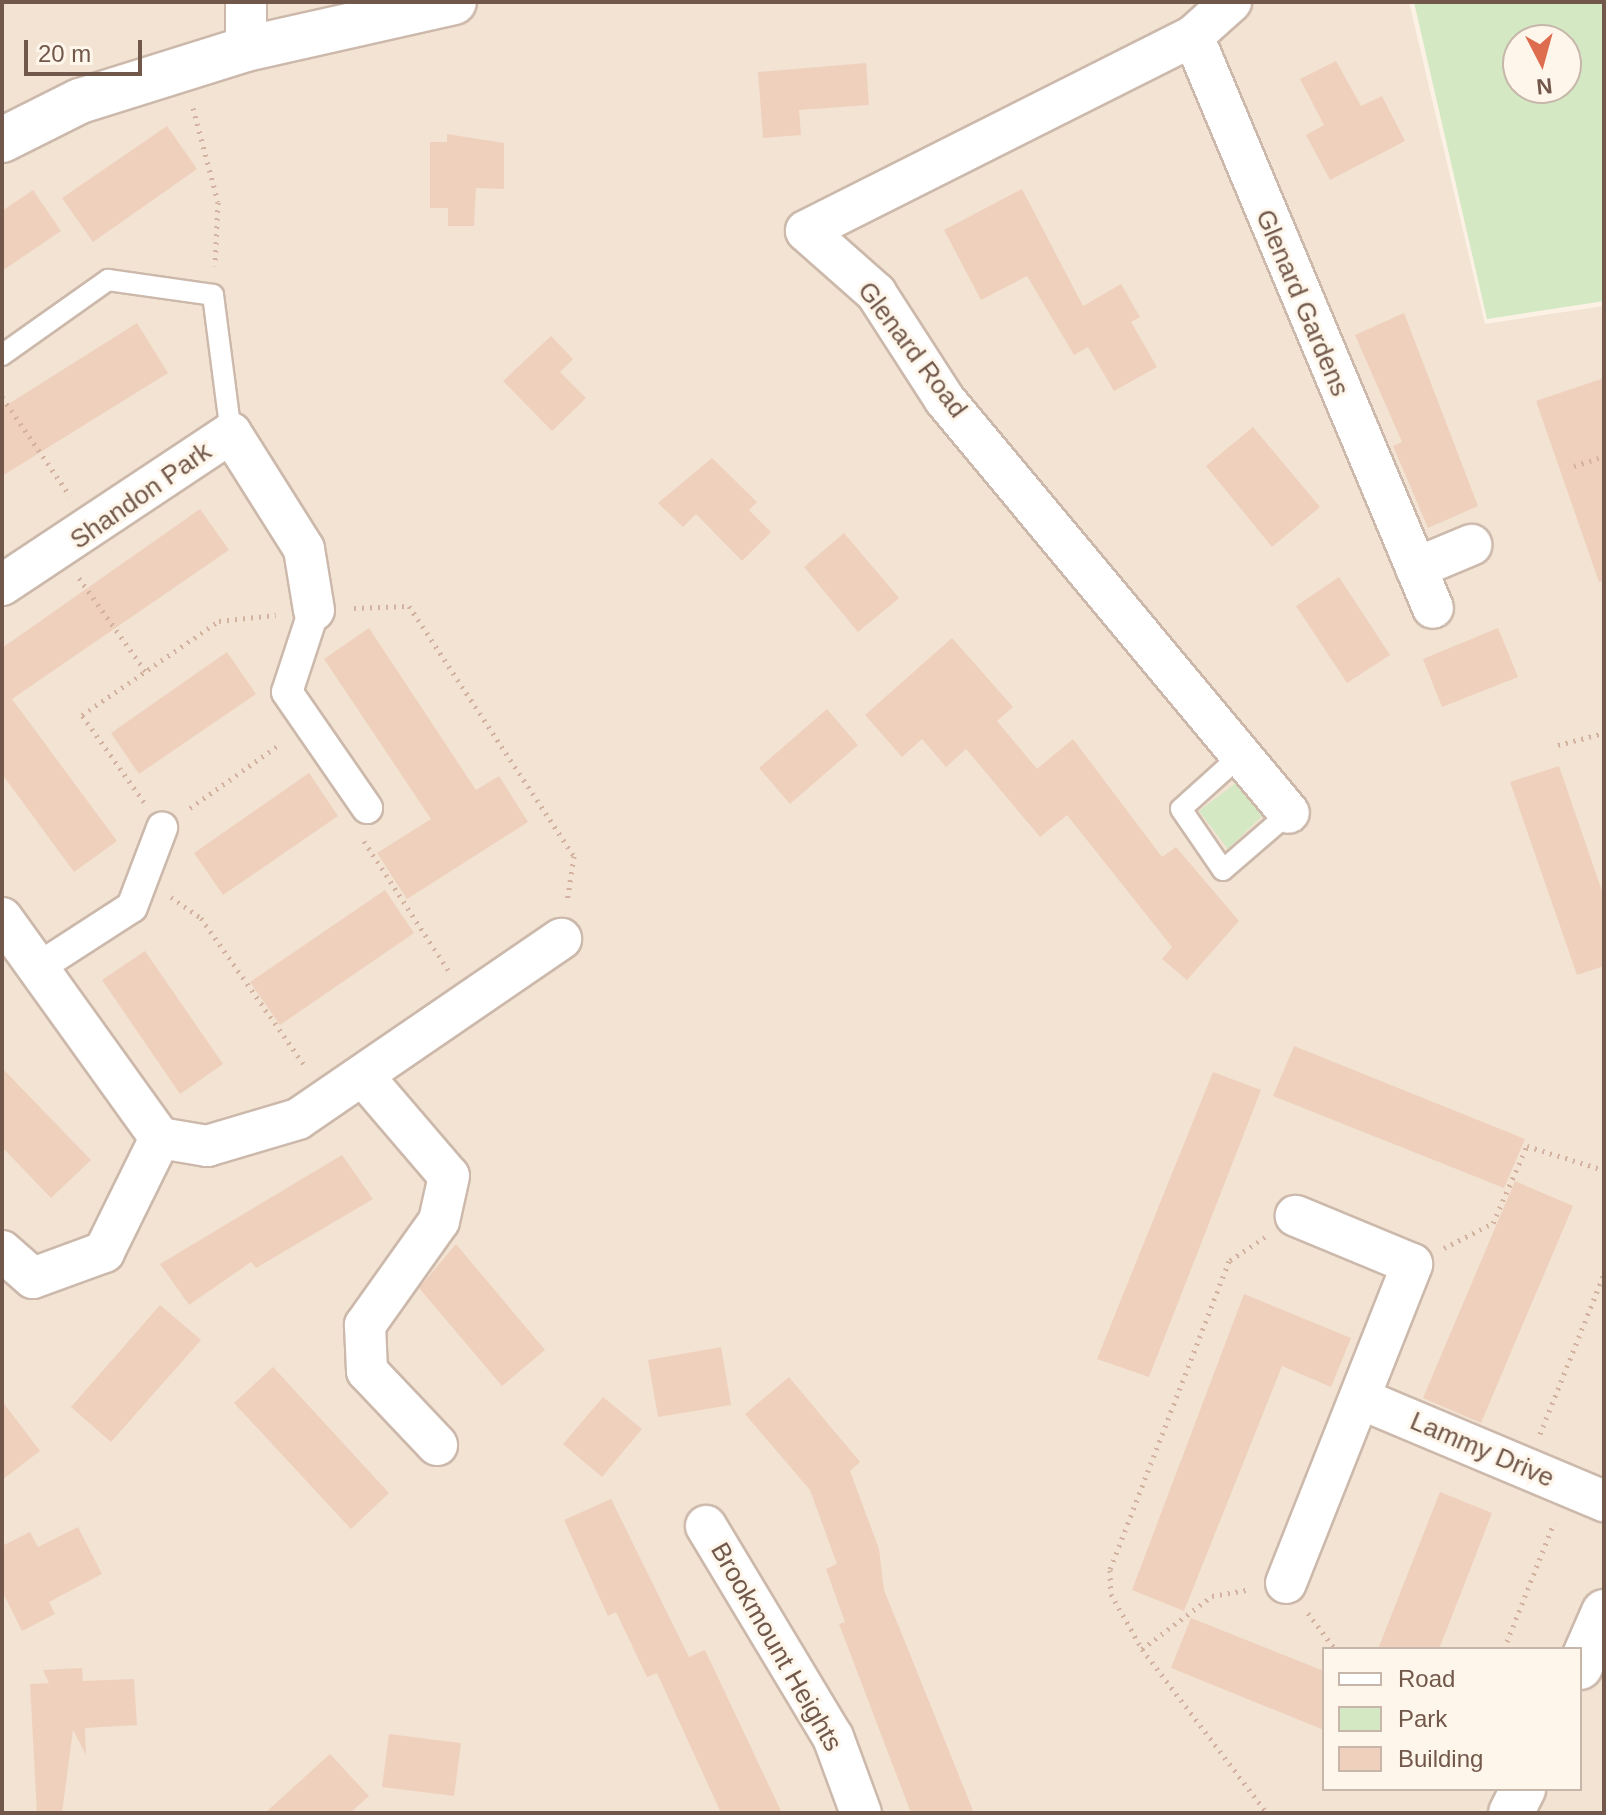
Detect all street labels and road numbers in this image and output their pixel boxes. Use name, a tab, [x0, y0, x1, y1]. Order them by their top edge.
street label: Glenard Gardens	[1249, 205, 1355, 401]
street label: Glenard Road	[851, 276, 973, 424]
street label: Shandon Park	[65, 436, 217, 556]
street label: Lammy Drive	[1405, 1406, 1559, 1494]
street label: Brookmount Heights	[704, 1537, 848, 1757]

